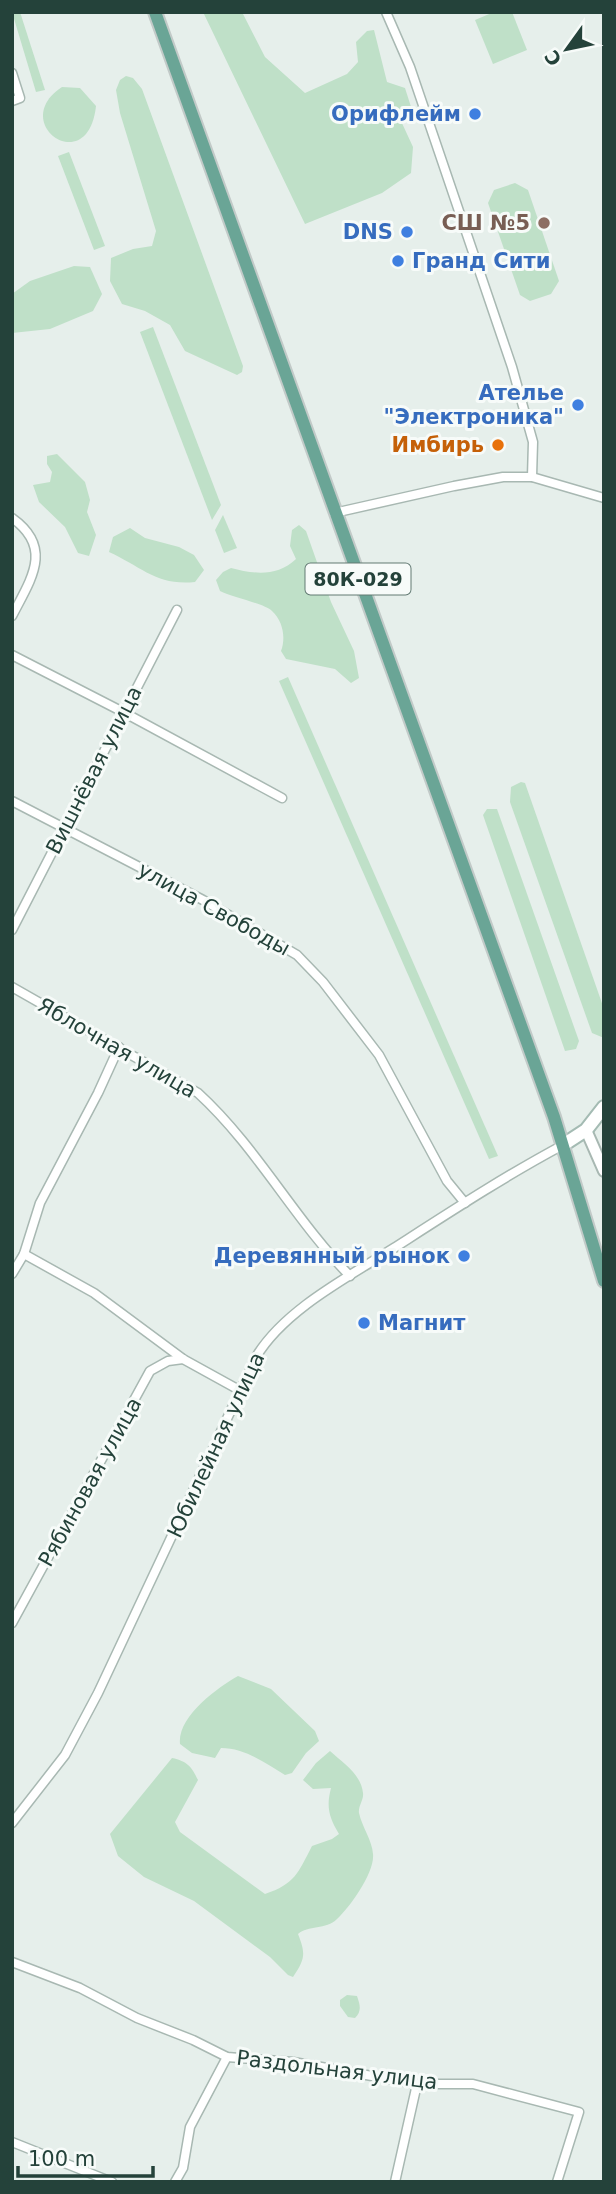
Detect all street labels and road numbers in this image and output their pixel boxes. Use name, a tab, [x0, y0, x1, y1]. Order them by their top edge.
road number: 80К-029	[306, 564, 410, 594]
street label: Вишнёвая улица	[41, 682, 147, 858]
street label: улица Свободы	[134, 857, 294, 961]
street label: Яблочная улица	[34, 993, 200, 1103]
street label: Юбилейная улица	[162, 1348, 270, 1542]
street label: Рябиновая улица	[34, 1393, 146, 1571]
street label: Раздольная улица	[235, 2046, 439, 2094]

